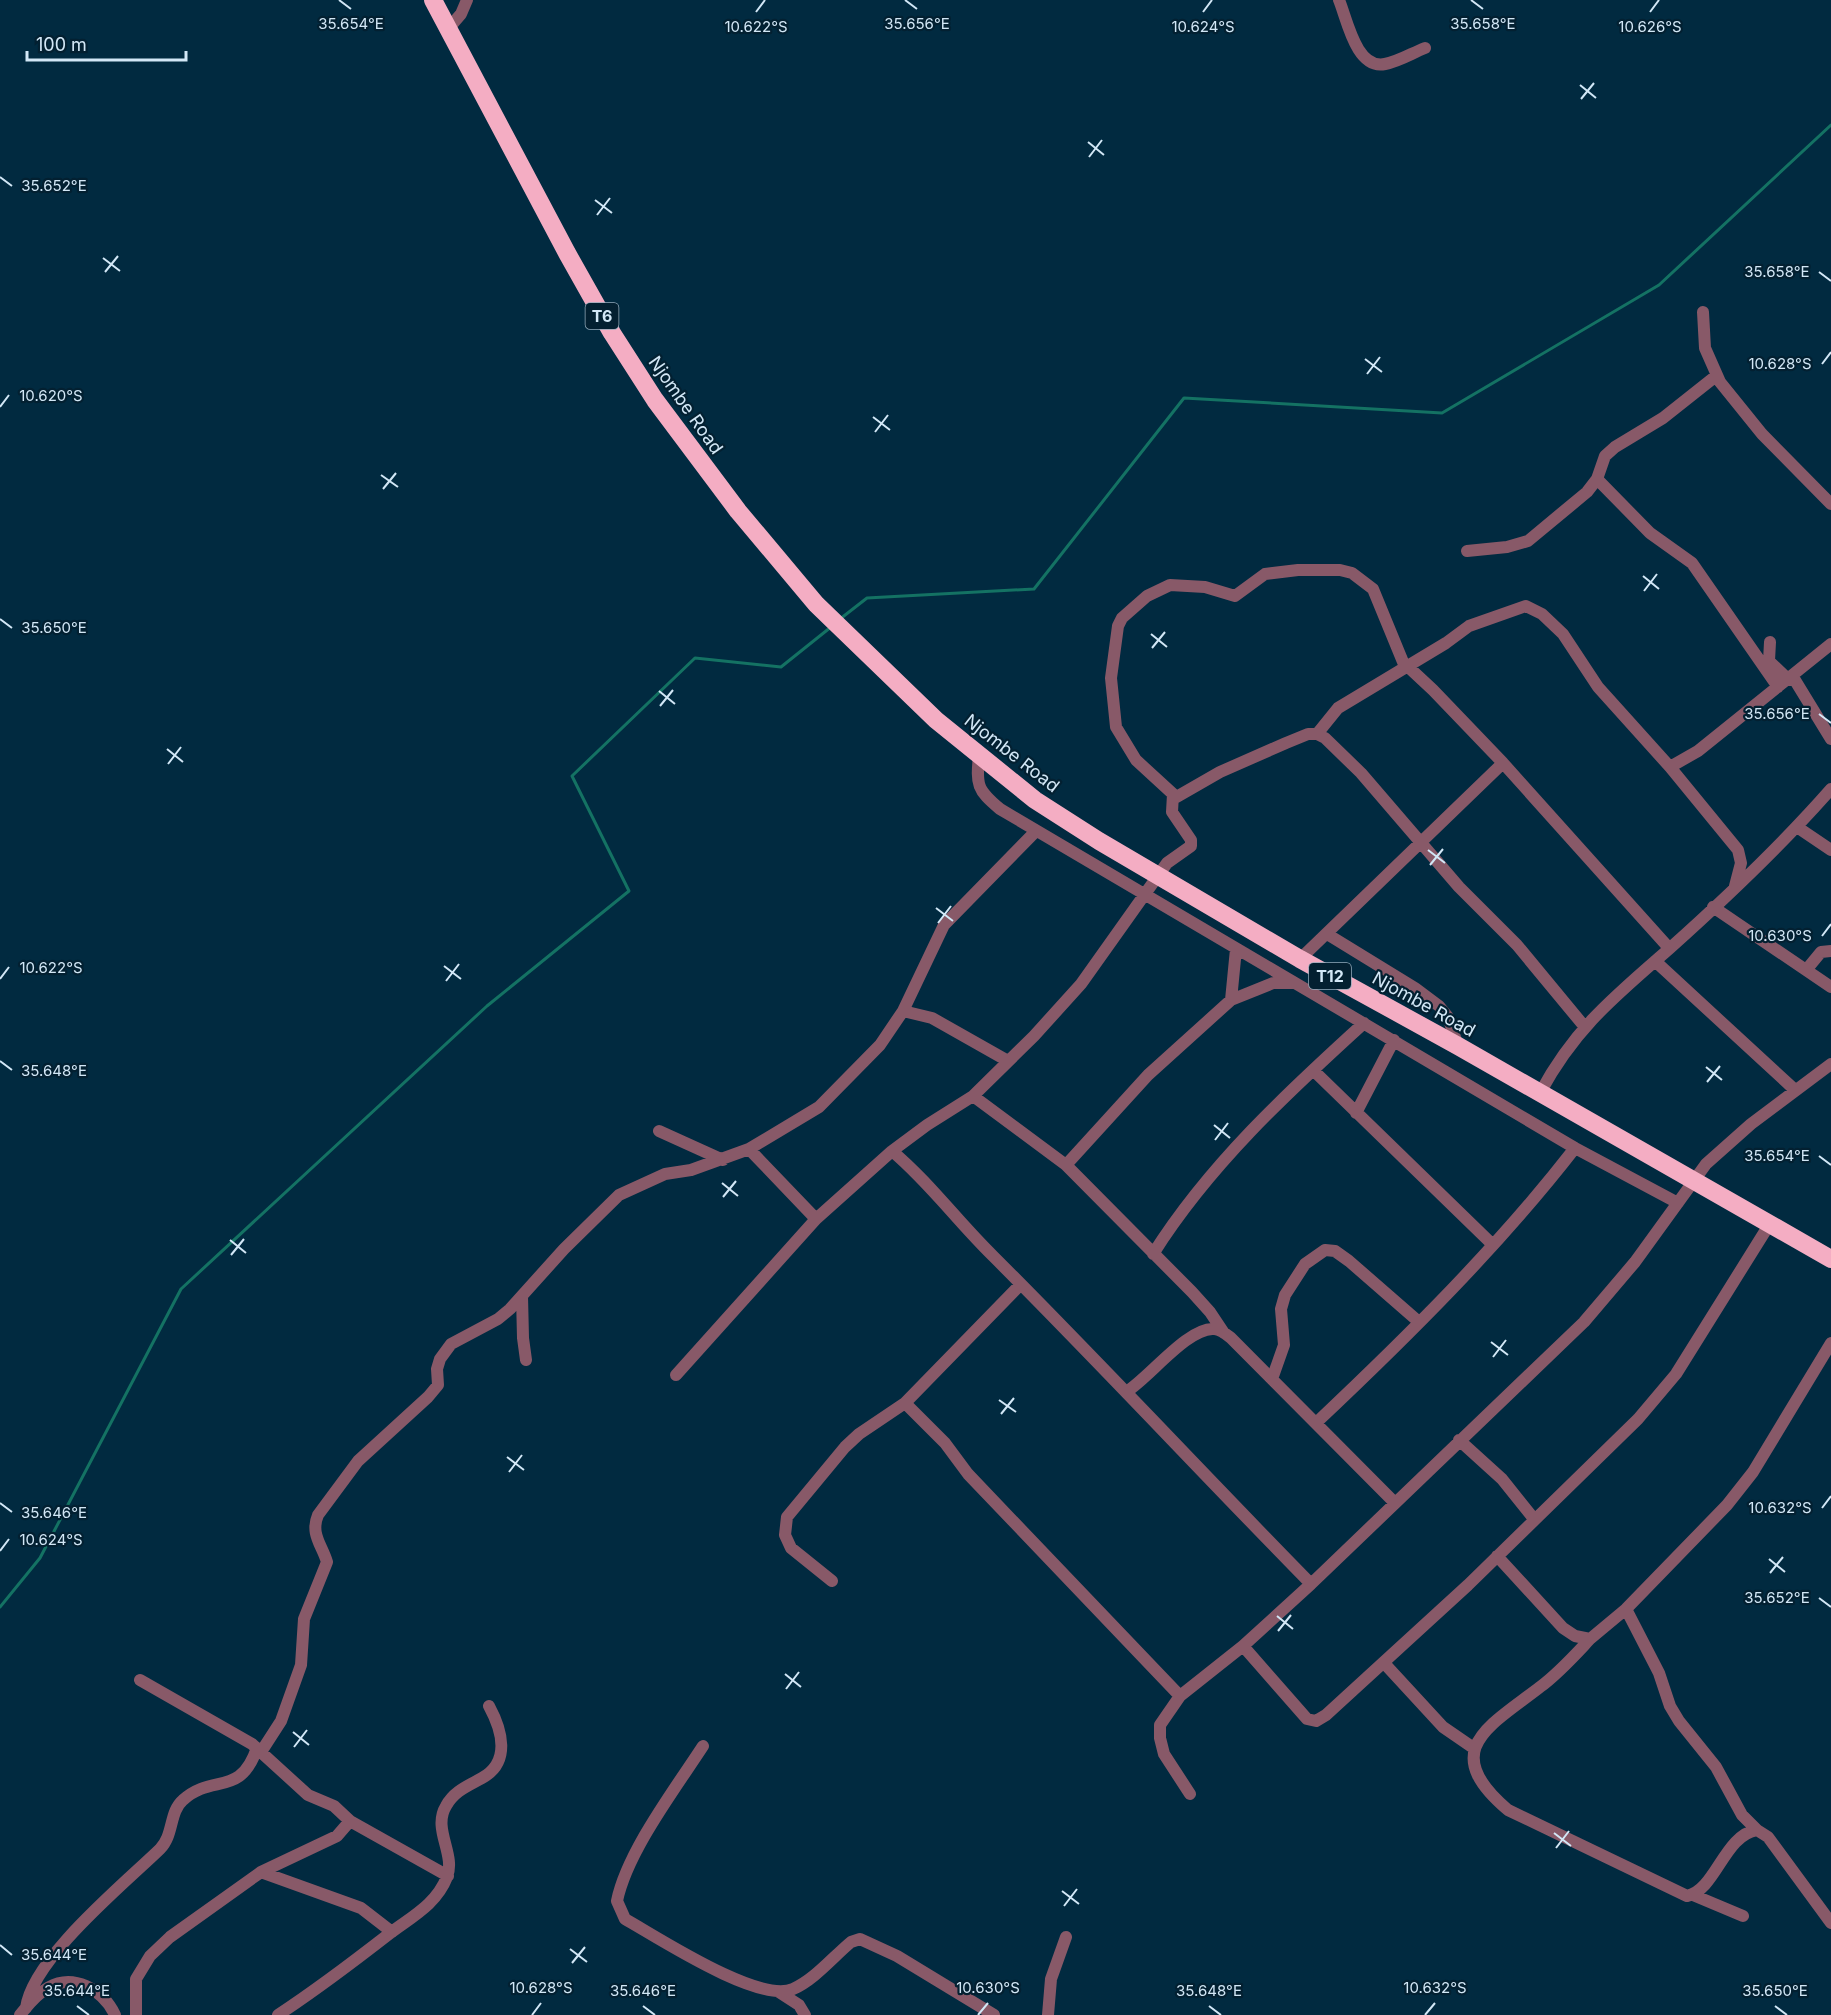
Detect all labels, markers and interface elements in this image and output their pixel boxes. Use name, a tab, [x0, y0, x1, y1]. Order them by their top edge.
text: 35.654°E	[318, 14, 384, 33]
text: 35.656°E	[884, 14, 950, 33]
text: 35.658°E	[1450, 14, 1516, 33]
text: 10.622°S	[724, 17, 788, 36]
text: 10.624°S	[1171, 17, 1235, 36]
text: 10.626°S	[1618, 17, 1682, 36]
scale bar	[27, 24, 186, 62]
text: 100 m	[36, 34, 87, 55]
text: 35.652°E	[21, 176, 87, 195]
text: 35.658°E	[1744, 262, 1810, 281]
road number: T6	[586, 303, 618, 329]
street label: Njombe Road	[645, 352, 727, 458]
text: 10.628°S	[1748, 354, 1812, 373]
text: 10.620°S	[19, 386, 83, 405]
text: 35.650°E	[21, 618, 87, 637]
text: 35.656°E	[1744, 704, 1810, 723]
street label: Njombe Road	[960, 709, 1064, 797]
text: 10.630°S	[1748, 926, 1812, 945]
text: 10.622°S	[19, 958, 83, 977]
road number: T12	[1309, 963, 1351, 989]
street label: Njombe Road	[1369, 967, 1479, 1041]
text: 35.648°E	[21, 1061, 87, 1080]
text: 35.654°E	[1744, 1146, 1810, 1165]
text: 10.632°S	[1748, 1498, 1812, 1517]
text: 35.646°E	[21, 1503, 87, 1522]
text: 10.624°S	[19, 1530, 83, 1549]
text: 35.652°E	[1744, 1588, 1810, 1607]
text: 35.644°E	[21, 1945, 87, 1964]
text: 10.628°S	[509, 1978, 573, 1997]
text: 10.630°S	[956, 1978, 1020, 1997]
text: 10.632°S	[1403, 1978, 1467, 1997]
text: 35.644°E	[44, 1981, 110, 2000]
text: 35.646°E	[610, 1981, 676, 2000]
text: 35.648°E	[1176, 1981, 1242, 2000]
text: 35.650°E	[1742, 1981, 1808, 2000]

